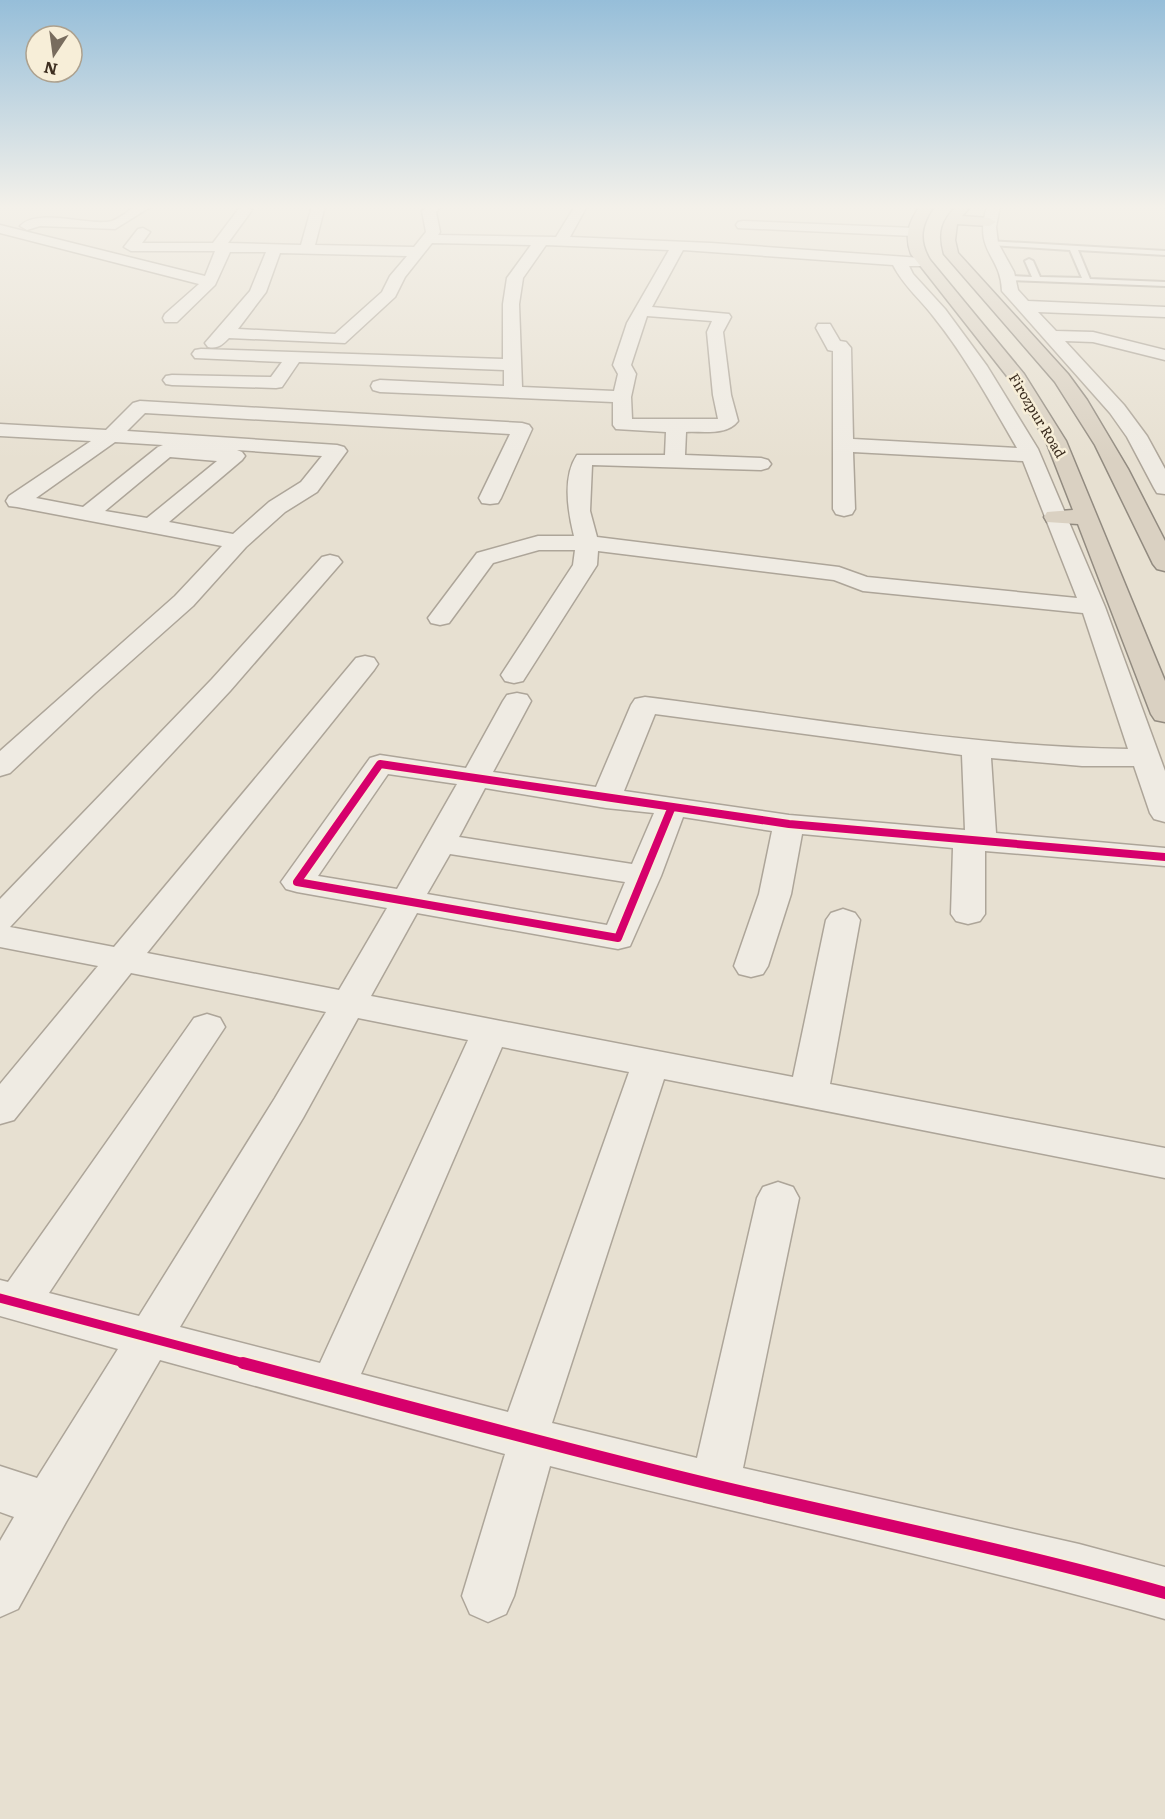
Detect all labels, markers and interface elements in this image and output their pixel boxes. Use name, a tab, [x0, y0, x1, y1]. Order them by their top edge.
north arrow	[24, 24, 84, 84]
text: N	[41, 56, 60, 83]
street label: Firozpur Road	[1005, 369, 1071, 461]

